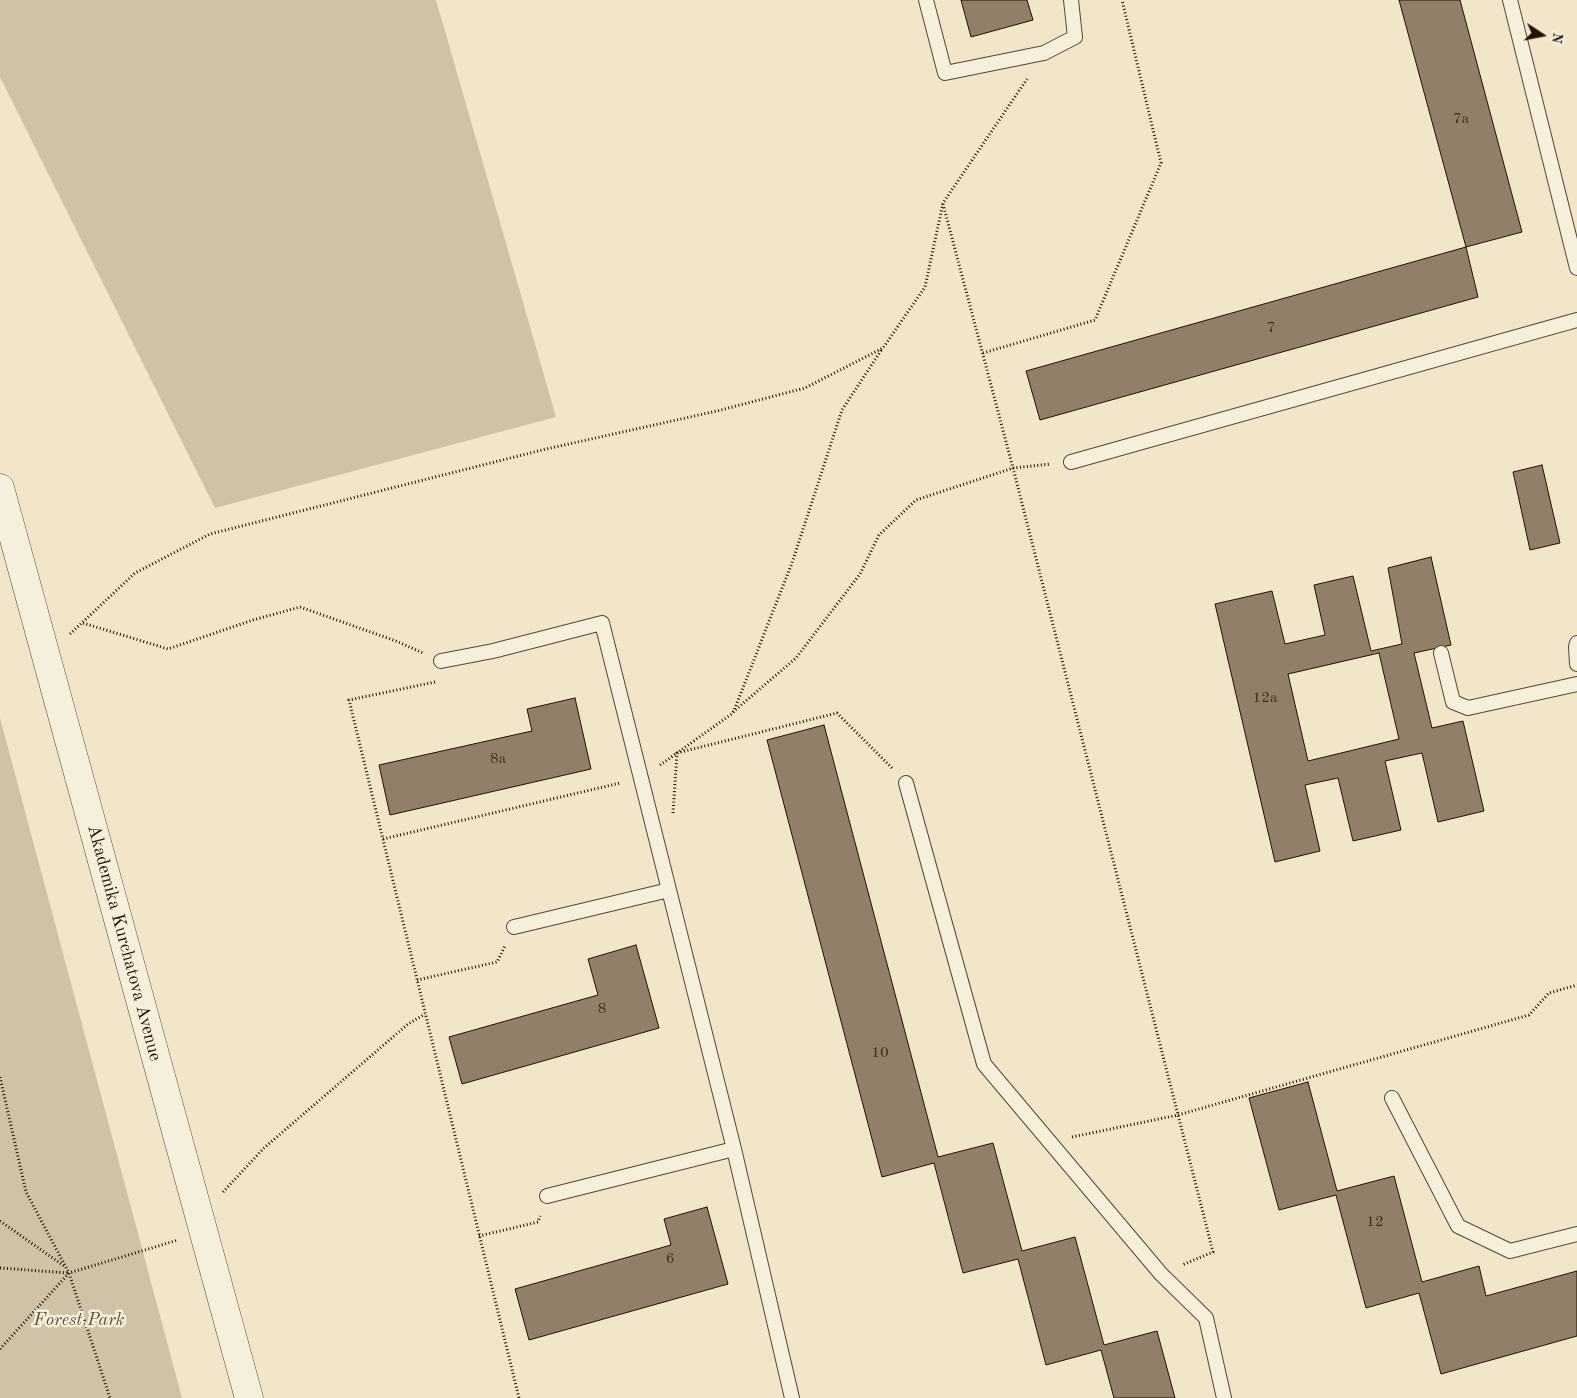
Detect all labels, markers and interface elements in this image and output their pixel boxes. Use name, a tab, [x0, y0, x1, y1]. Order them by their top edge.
north arrow	[1517, 10, 1567, 60]
text: N	[1549, 31, 1565, 44]
house number: 7а	[1453, 110, 1469, 128]
house number: 7	[1267, 319, 1275, 337]
house number: 12а	[1253, 689, 1277, 707]
house number: 8а	[490, 750, 506, 768]
street label: Akademika Kurchatova Avenue	[82, 822, 166, 1064]
house number: 8	[598, 1000, 606, 1018]
house number: 10	[871, 1044, 889, 1062]
house number: 12	[1366, 1213, 1384, 1231]
house number: 6	[666, 1250, 674, 1268]
park label: Forest Park	[33, 1309, 125, 1331]

